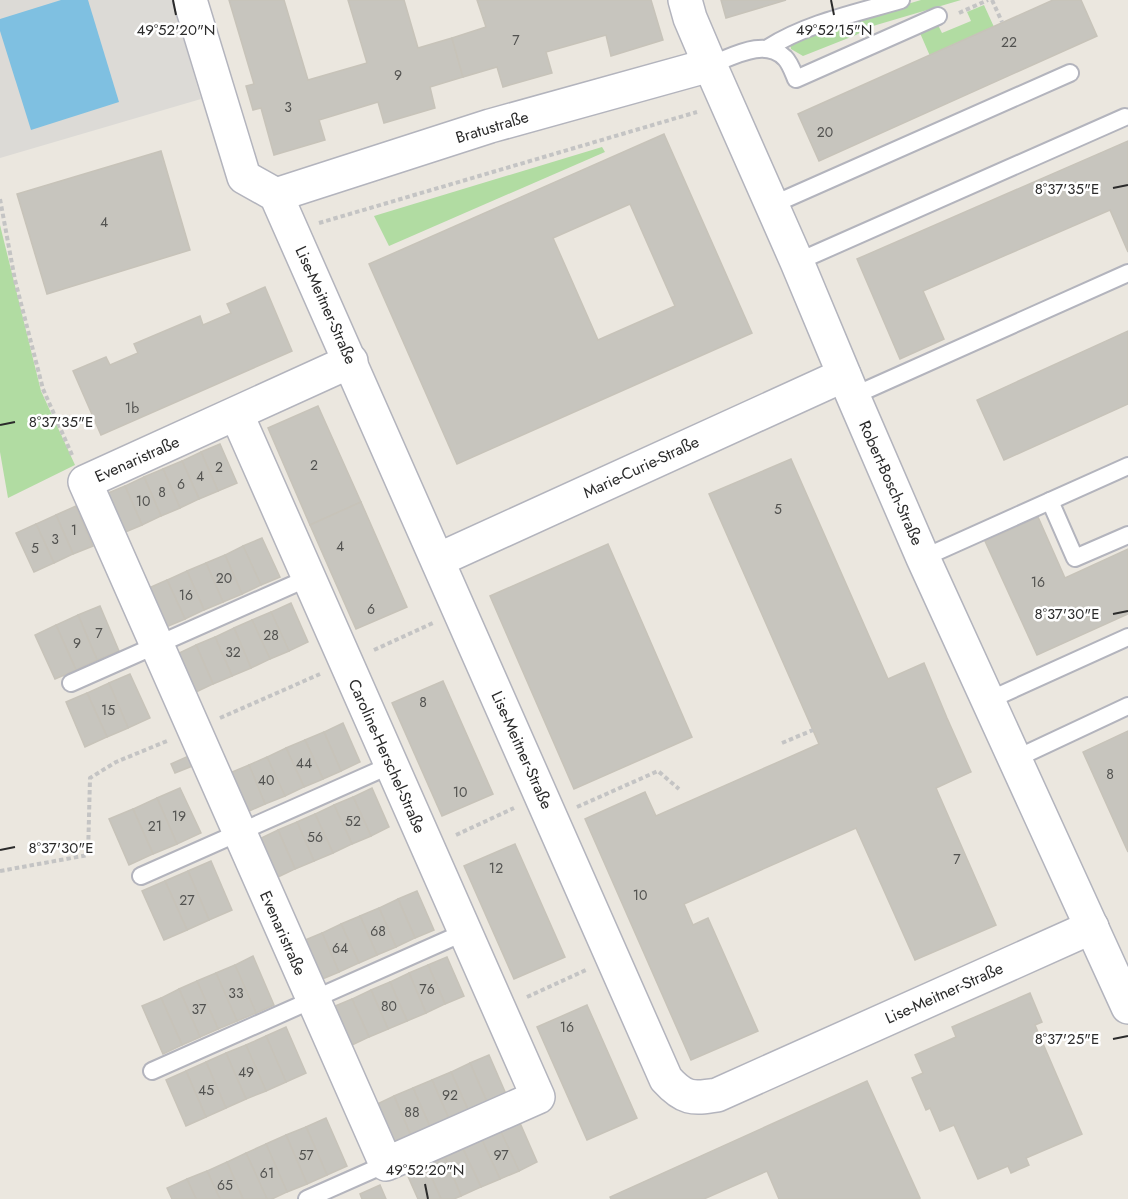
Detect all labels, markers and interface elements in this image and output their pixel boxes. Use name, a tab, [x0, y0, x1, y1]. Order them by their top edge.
text: 49°52'20"N	[137, 19, 215, 41]
text: 49°52'15"N	[796, 19, 872, 41]
house number: 7	[512, 30, 520, 50]
house number: 22	[1001, 32, 1017, 52]
house number: 9	[394, 65, 402, 85]
house number: 3	[284, 97, 292, 117]
street label: Bratustraße	[453, 105, 531, 149]
house number: 20	[817, 122, 833, 142]
text: 8°37'35"E	[1035, 178, 1099, 200]
house number: 4	[100, 212, 108, 232]
street label: Lise-Meitner-Straße	[290, 242, 362, 368]
house number: 1b	[125, 398, 139, 418]
text: 8°37'35"E	[29, 411, 93, 433]
street label: Robert-Bosch-Straße	[853, 417, 929, 549]
street label: Evenaristraße	[91, 430, 183, 488]
street label: Marie-Curie-Straße	[579, 430, 703, 504]
house number: 2	[310, 455, 318, 475]
house number: 2	[215, 457, 223, 477]
house number: 4	[196, 466, 204, 486]
house number: 6	[177, 474, 185, 494]
house number: 8	[158, 482, 166, 502]
house number: 10	[136, 491, 150, 511]
house number: 5	[774, 499, 782, 519]
house number: 1	[71, 520, 77, 540]
house number: 3	[51, 529, 59, 549]
house number: 4	[336, 536, 344, 556]
house number: 5	[31, 538, 39, 558]
house number: 20	[216, 568, 232, 588]
house number: 16	[1031, 572, 1045, 592]
house number: 16	[179, 585, 193, 605]
house number: 6	[367, 599, 375, 619]
text: 8°37'30"E	[1035, 603, 1099, 625]
house number: 7	[95, 623, 103, 643]
house number: 28	[263, 625, 279, 645]
house number: 9	[73, 633, 81, 653]
house number: 32	[225, 642, 241, 662]
street label: Caroline-Herschel-Straße	[343, 675, 431, 837]
street label: Lise-Meitner-Straße	[486, 687, 558, 813]
house number: 8	[419, 692, 427, 712]
house number: 15	[101, 700, 115, 720]
house number: 44	[296, 753, 312, 773]
house number: 8	[1106, 764, 1114, 784]
house number: 40	[258, 770, 274, 790]
house number: 10	[453, 782, 467, 802]
house number: 19	[172, 806, 186, 826]
house number: 52	[345, 811, 361, 831]
house number: 21	[148, 816, 162, 836]
house number: 56	[307, 827, 323, 847]
text: 8°37'30"E	[29, 837, 93, 859]
house number: 7	[953, 849, 961, 869]
house number: 12	[489, 858, 503, 878]
house number: 10	[633, 885, 647, 905]
street label: Evenaristraße	[254, 887, 312, 979]
house number: 27	[179, 890, 195, 910]
house number: 68	[370, 921, 386, 941]
house number: 64	[332, 938, 348, 958]
street label: Lise-Meitner-Straße	[881, 957, 1007, 1029]
house number: 76	[419, 979, 435, 999]
house number: 33	[228, 983, 244, 1003]
house number: 80	[381, 996, 397, 1016]
house number: 37	[192, 999, 207, 1019]
house number: 16	[560, 1017, 574, 1037]
text: 8°37'25"E	[1035, 1028, 1099, 1050]
house number: 49	[238, 1062, 254, 1082]
house number: 45	[198, 1080, 214, 1100]
house number: 92	[442, 1085, 458, 1105]
house number: 88	[404, 1102, 420, 1122]
house number: 57	[298, 1145, 314, 1165]
house number: 97	[494, 1145, 509, 1165]
text: 49°52'20"N	[386, 1159, 464, 1181]
house number: 61	[260, 1163, 274, 1183]
house number: 65	[217, 1175, 233, 1195]

